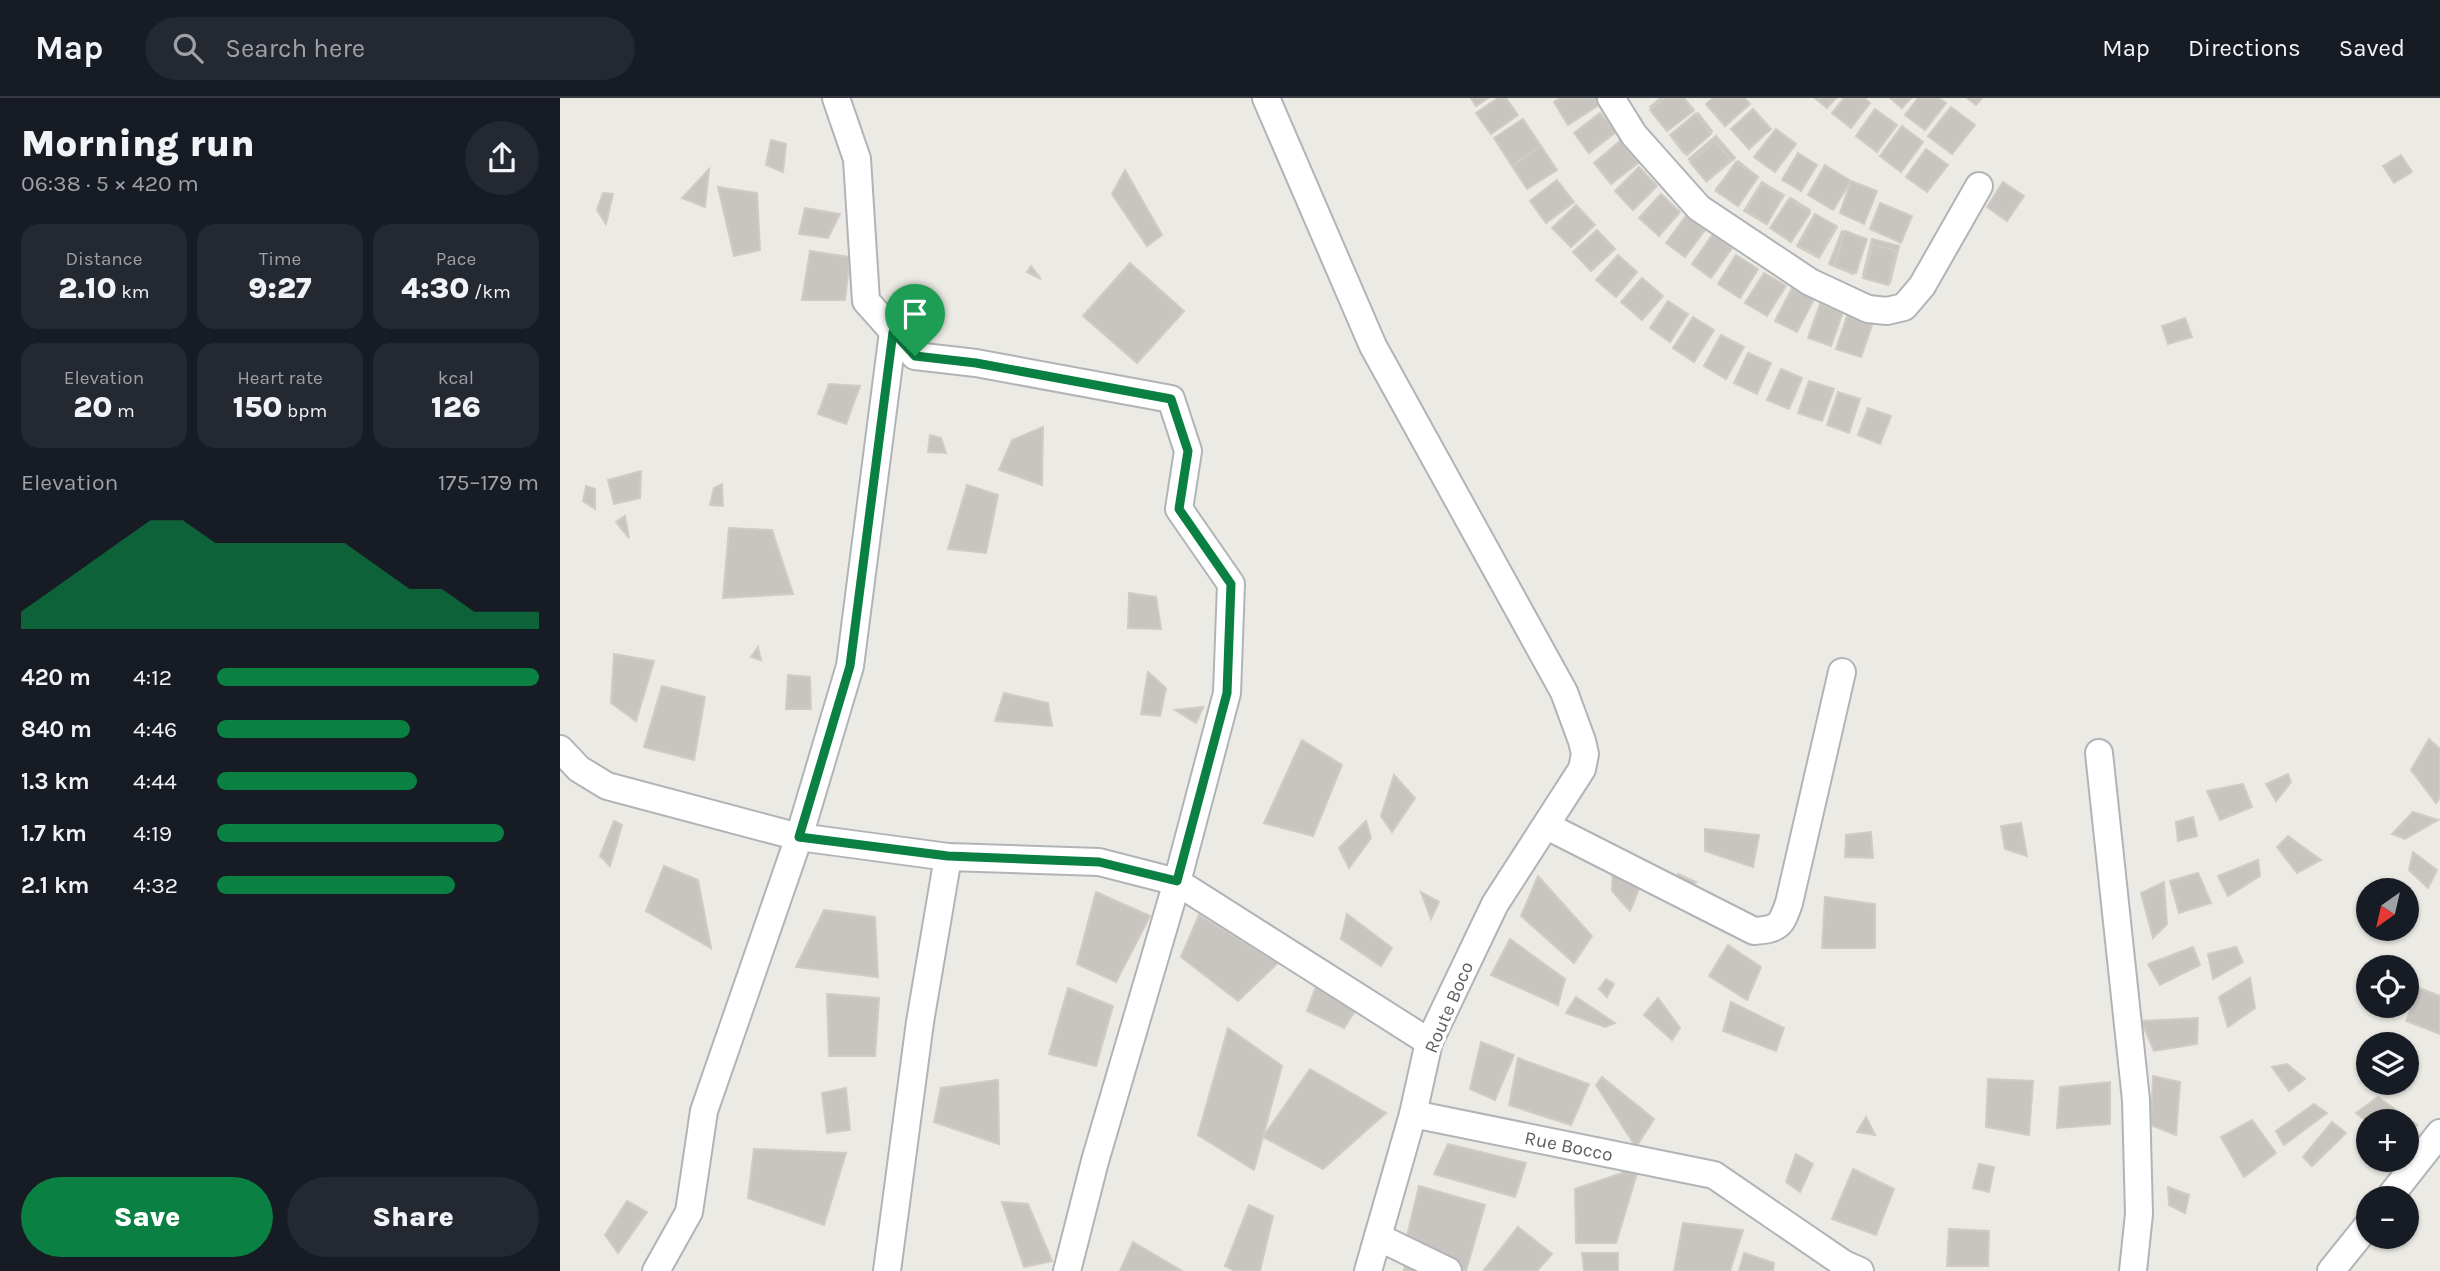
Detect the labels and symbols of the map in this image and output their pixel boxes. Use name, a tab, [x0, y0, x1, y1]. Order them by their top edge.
pin	[885, 284, 945, 356]
north arrow	[2356, 878, 2418, 942]
street label: Route Boco	[1420, 958, 1478, 1056]
street label: Rue Bocco	[1523, 1127, 1615, 1166]

